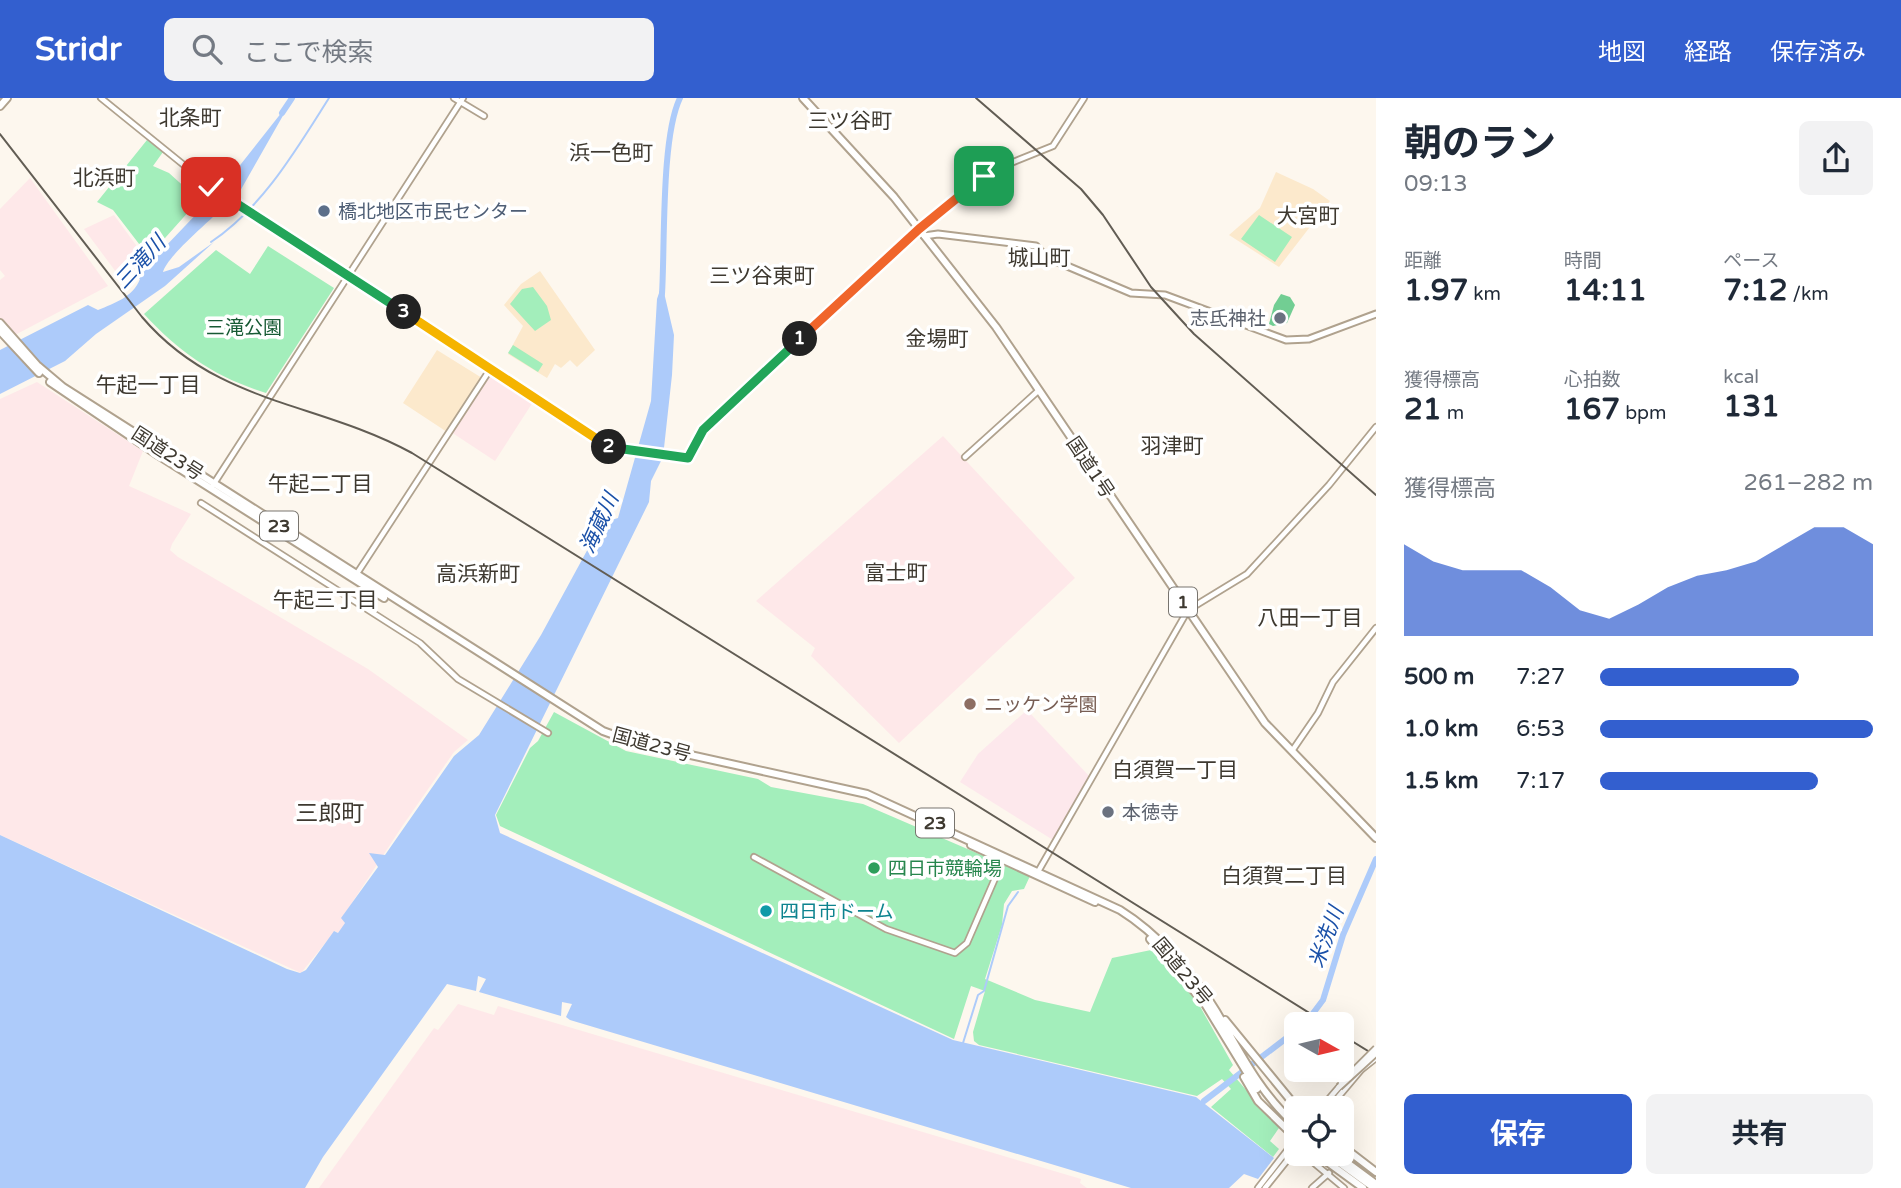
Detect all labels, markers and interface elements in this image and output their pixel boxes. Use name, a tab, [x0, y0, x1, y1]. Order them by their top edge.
search box	[164, 18, 654, 81]
text: Stridr	[35, 30, 122, 69]
icon: search	[188, 30, 226, 68]
text: ここで検索	[244, 37, 374, 68]
text: 地図	[1598, 38, 1646, 67]
text: 経路	[1684, 38, 1732, 67]
text: 保存済み	[1770, 38, 1866, 67]
district label: 北条町	[159, 106, 222, 131]
district label: 三ツ谷町	[808, 109, 892, 134]
text: 朝のラン	[1404, 121, 1556, 167]
button: share	[1799, 121, 1873, 195]
district label: 浜一色町	[569, 141, 653, 166]
pin	[954, 146, 1014, 206]
pin	[181, 157, 241, 217]
icon: arrive	[965, 157, 1003, 195]
district label: 北浜町	[73, 166, 136, 191]
icon: check	[192, 168, 230, 206]
text: 09:13	[1404, 170, 1468, 198]
place label: 橋北地区市民センター	[338, 201, 528, 223]
marker: 橋北地区市民センター	[316, 203, 332, 219]
district label: 大宮町	[1277, 204, 1340, 229]
water label: 三滝川	[110, 229, 172, 294]
district label: 城山町	[1008, 246, 1071, 271]
text: 距離	[1404, 250, 1442, 272]
text: 時間	[1564, 250, 1602, 272]
text: ペース	[1723, 250, 1779, 272]
district label: 三ツ谷東町	[710, 264, 815, 289]
text: 1.97	[1404, 272, 1468, 309]
text: 14:11	[1564, 272, 1647, 309]
text: 7:12	[1723, 272, 1788, 309]
text: km	[1468, 283, 1501, 305]
text: /km	[1788, 283, 1829, 305]
pin: 3	[386, 294, 422, 330]
text: 3	[398, 300, 409, 322]
place label: 志氐神社	[1190, 308, 1266, 330]
marker: 志氐神社	[1272, 310, 1288, 326]
park label: 三滝公園	[206, 317, 282, 339]
pin: 1	[782, 322, 818, 356]
text: 1	[794, 327, 805, 349]
district label: 金場町	[906, 327, 969, 352]
text: kcal	[1723, 366, 1759, 388]
text: 獲得標高	[1404, 369, 1480, 391]
text: 心拍数	[1564, 369, 1621, 391]
district label: 午起一丁目	[96, 373, 201, 398]
text: 131	[1723, 388, 1780, 425]
text: 21	[1404, 391, 1442, 428]
text: 167	[1564, 391, 1620, 428]
text: m	[1442, 402, 1464, 424]
text: bpm	[1620, 402, 1667, 424]
street label: 国道23号	[128, 423, 207, 485]
pin: 2	[592, 430, 626, 464]
street label: 国道1号	[1062, 433, 1119, 502]
district label: 羽津町	[1141, 434, 1204, 459]
text: 2	[603, 435, 614, 457]
text: 261–282 m	[1744, 469, 1873, 497]
district label: 午起二丁目	[268, 472, 373, 497]
text: 獲得標高	[1404, 475, 1496, 503]
water label: 海蔵川	[575, 488, 625, 557]
road number: 23	[260, 512, 298, 540]
district label: 富士町	[865, 561, 928, 586]
district label: 高浜新町	[436, 562, 520, 587]
district label: 午起三丁目	[273, 588, 378, 613]
road number: 1	[1169, 588, 1197, 616]
district label: 八田一丁目	[1258, 606, 1363, 631]
text: 500 m	[1404, 663, 1474, 691]
text: 7:27	[1516, 663, 1565, 691]
place label: ニッケン学園	[984, 694, 1097, 716]
marker: ニッケン学園	[962, 696, 978, 712]
text: 1.0 km	[1404, 715, 1479, 743]
text: 6:53	[1516, 715, 1565, 743]
street label: 国道23号	[610, 724, 694, 766]
district label: 白須賀一丁目	[1112, 758, 1238, 783]
text: 1.5 km	[1404, 767, 1479, 795]
text: 7:17	[1516, 767, 1565, 795]
district label: 三郎町	[296, 800, 365, 828]
place label: 本徳寺	[1122, 802, 1179, 824]
marker: 本徳寺	[1100, 804, 1116, 820]
road number: 23	[916, 808, 954, 838]
place label: 四日市競輪場	[888, 858, 1002, 880]
marker: 四日市競輪場	[866, 860, 882, 876]
district label: 白須賀二丁目	[1221, 864, 1347, 889]
place label: 四日市ドーム	[780, 901, 893, 923]
water label: 米洗川	[1304, 901, 1350, 971]
marker: 四日市ドーム	[758, 903, 774, 919]
street label: 国道23号	[1148, 934, 1217, 1010]
north arrow	[1284, 1012, 1354, 1082]
map controls	[1284, 1012, 1354, 1166]
button: 保存	[1404, 1094, 1632, 1174]
button: 共有	[1646, 1094, 1873, 1174]
button: locate	[1284, 1096, 1354, 1166]

